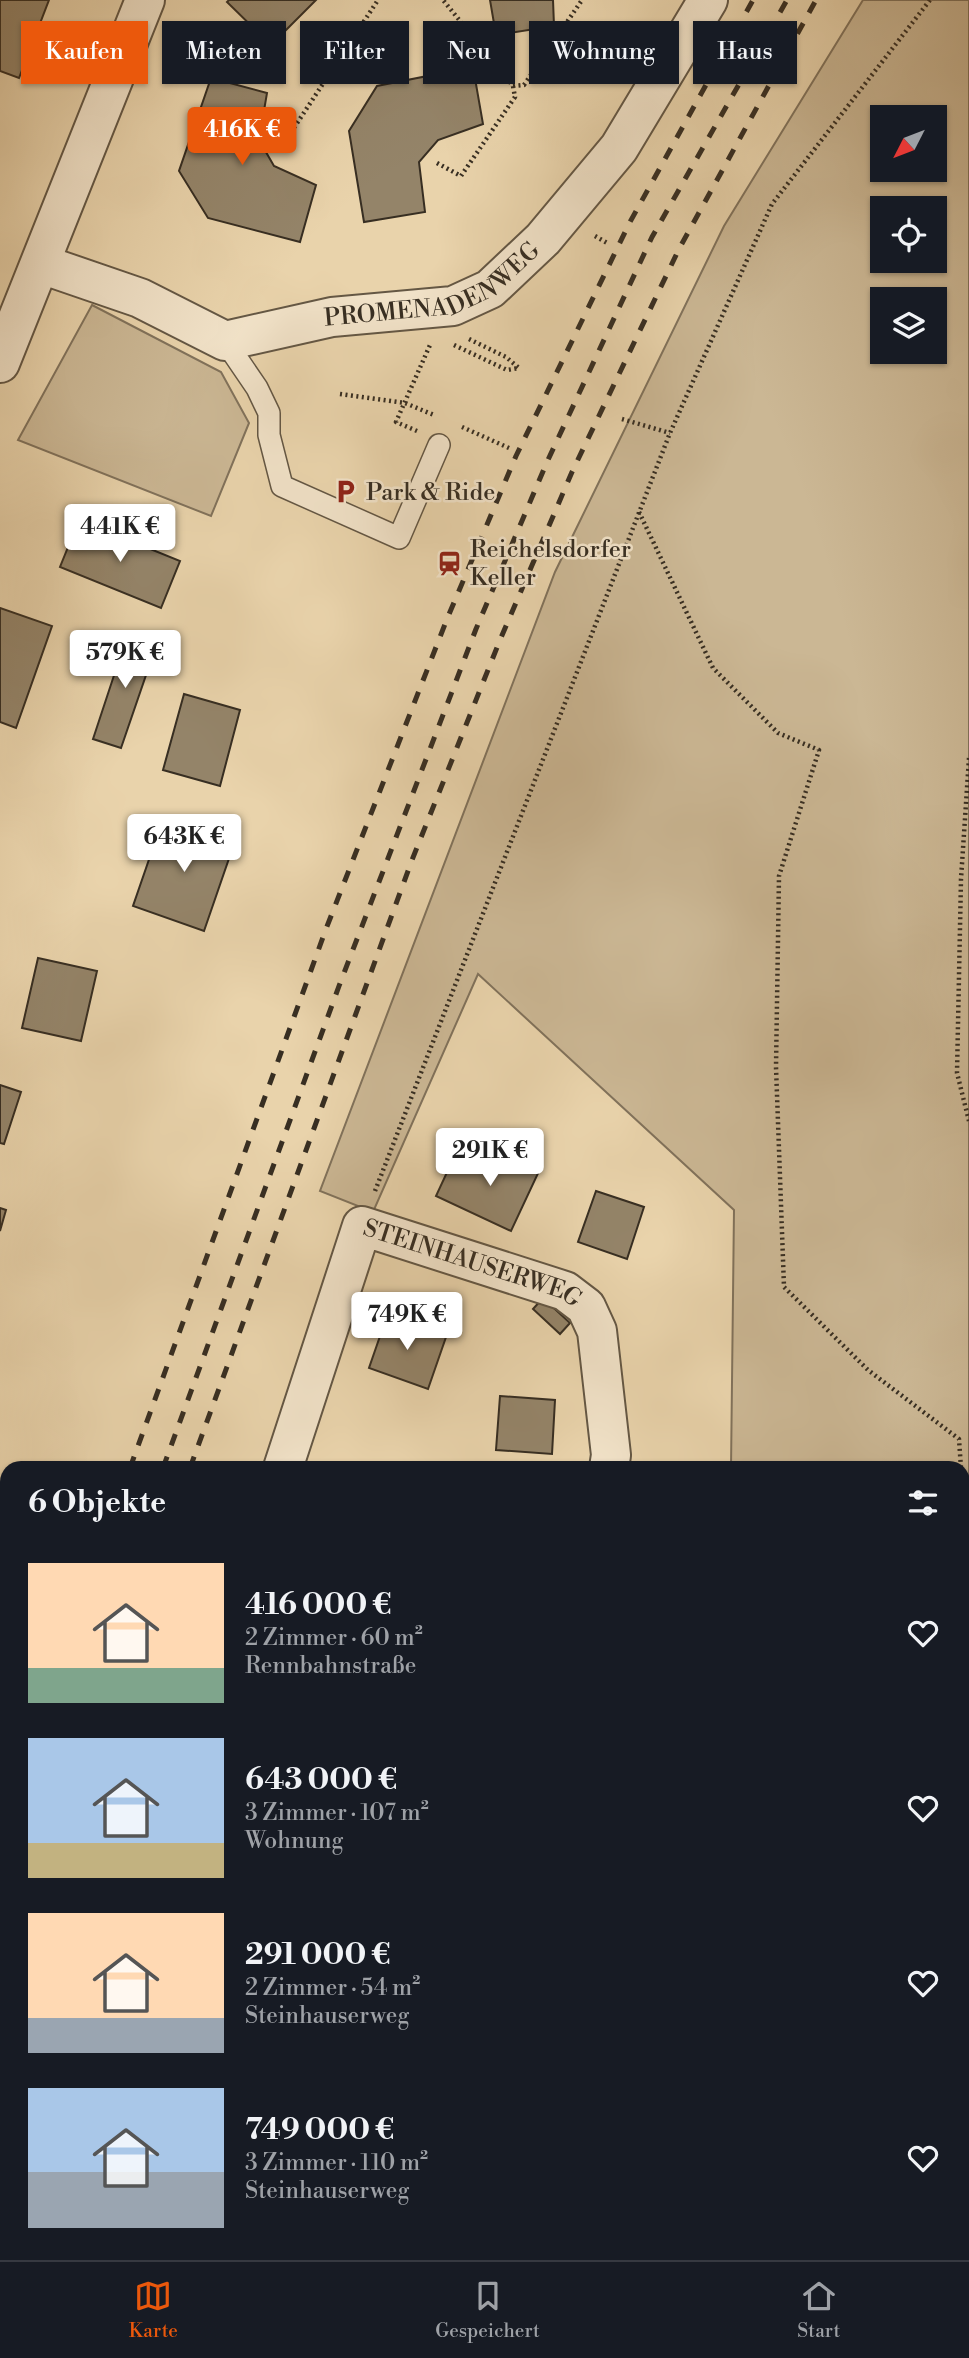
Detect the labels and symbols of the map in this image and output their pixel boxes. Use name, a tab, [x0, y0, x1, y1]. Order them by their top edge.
north arrow	[870, 105, 947, 182]
pin: 416K €	[185, 108, 299, 167]
street label: PROMENADENWEG	[323, 236, 547, 334]
parking icon: Park & Ride	[332, 478, 360, 506]
place label: Park & Ride	[366, 478, 495, 508]
pin: 441K €	[63, 504, 177, 564]
place label: Reichelsdorfer Keller	[470, 535, 631, 593]
station icon: Reichelsdorfer Keller	[436, 549, 464, 577]
pin: 579K €	[68, 630, 182, 690]
pin: 643K €	[127, 814, 241, 874]
pin: 291K €	[433, 1128, 547, 1188]
street label: STEINHAUSERWEG	[359, 1213, 588, 1314]
pin: 749K €	[350, 1292, 464, 1352]

